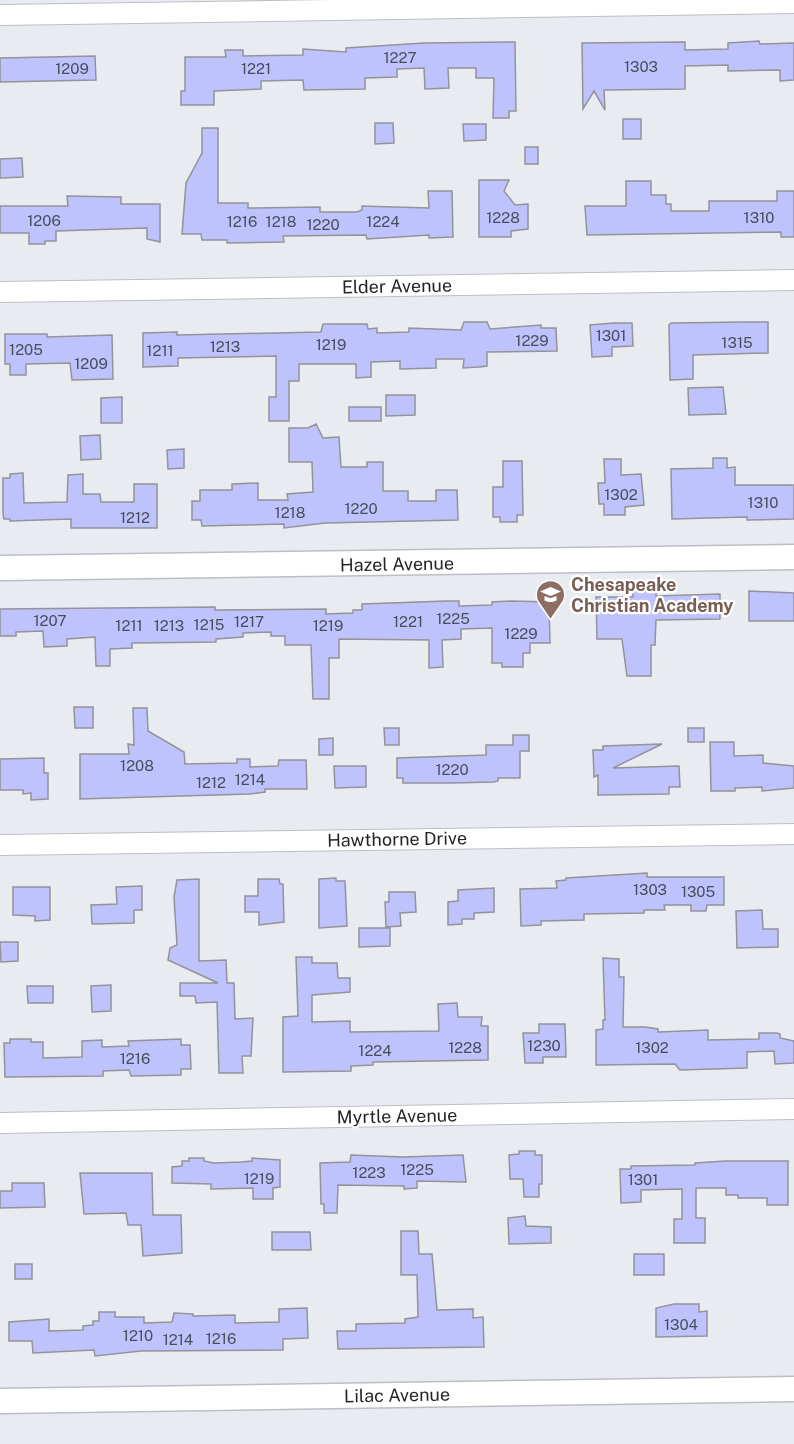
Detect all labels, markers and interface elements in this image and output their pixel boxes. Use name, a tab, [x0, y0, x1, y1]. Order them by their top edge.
house number: 1227	[384, 49, 417, 66]
house number: 1303	[624, 58, 658, 75]
house number: 1209	[55, 60, 89, 77]
house number: 1221	[241, 60, 271, 77]
house number: 1228	[486, 209, 520, 226]
house number: 1310	[744, 209, 774, 226]
house number: 1206	[27, 212, 61, 229]
house number: 1216	[227, 213, 257, 230]
house number: 1218	[266, 213, 296, 230]
house number: 1224	[366, 213, 400, 230]
house number: 1220	[306, 216, 340, 233]
street label: Elder Avenue	[342, 275, 452, 297]
house number: 1301	[596, 327, 626, 344]
house number: 1229	[515, 332, 549, 349]
house number: 1315	[721, 334, 753, 351]
house number: 1219	[316, 336, 346, 353]
house number: 1213	[210, 338, 240, 355]
house number: 1205	[9, 341, 43, 358]
house number: 1211	[146, 342, 174, 359]
house number: 1209	[74, 355, 108, 372]
house number: 1302	[604, 486, 638, 503]
house number: 1310	[748, 494, 778, 511]
house number: 1220	[344, 500, 378, 517]
house number: 1218	[275, 504, 305, 521]
house number: 1212	[120, 509, 150, 526]
street label: Hazel Avenue	[340, 553, 454, 575]
place label: Chesapeake Christian Academy	[571, 574, 734, 616]
school or university icon: Chesapeake Christian Academy	[534, 578, 566, 620]
house number: 1225	[436, 610, 470, 627]
house number: 1207	[34, 612, 66, 629]
house number: 1217	[234, 613, 264, 630]
house number: 1221	[393, 613, 423, 630]
house number: 1215	[194, 616, 224, 633]
house number: 1211	[115, 617, 143, 634]
house number: 1213	[154, 617, 184, 634]
house number: 1219	[313, 617, 343, 634]
house number: 1229	[504, 625, 538, 642]
house number: 1208	[120, 757, 154, 774]
house number: 1220	[435, 761, 469, 778]
house number: 1214	[235, 771, 265, 788]
house number: 1212	[196, 774, 226, 791]
street label: Hawthorne Drive	[327, 827, 467, 851]
house number: 1303	[633, 881, 667, 898]
house number: 1305	[681, 883, 715, 900]
house number: 1230	[527, 1037, 561, 1054]
house number: 1228	[448, 1039, 482, 1056]
house number: 1302	[635, 1039, 669, 1056]
house number: 1224	[358, 1042, 392, 1059]
house number: 1216	[120, 1050, 150, 1067]
street label: Myrtle Avenue	[337, 1104, 457, 1128]
house number: 1225	[400, 1161, 434, 1178]
house number: 1223	[352, 1164, 386, 1181]
house number: 1219	[244, 1170, 274, 1187]
house number: 1301	[628, 1171, 658, 1188]
house number: 1304	[664, 1316, 698, 1333]
house number: 1210	[123, 1327, 153, 1344]
house number: 1216	[206, 1330, 236, 1347]
house number: 1214	[163, 1331, 193, 1348]
street label: Lilac Avenue	[344, 1384, 450, 1406]

